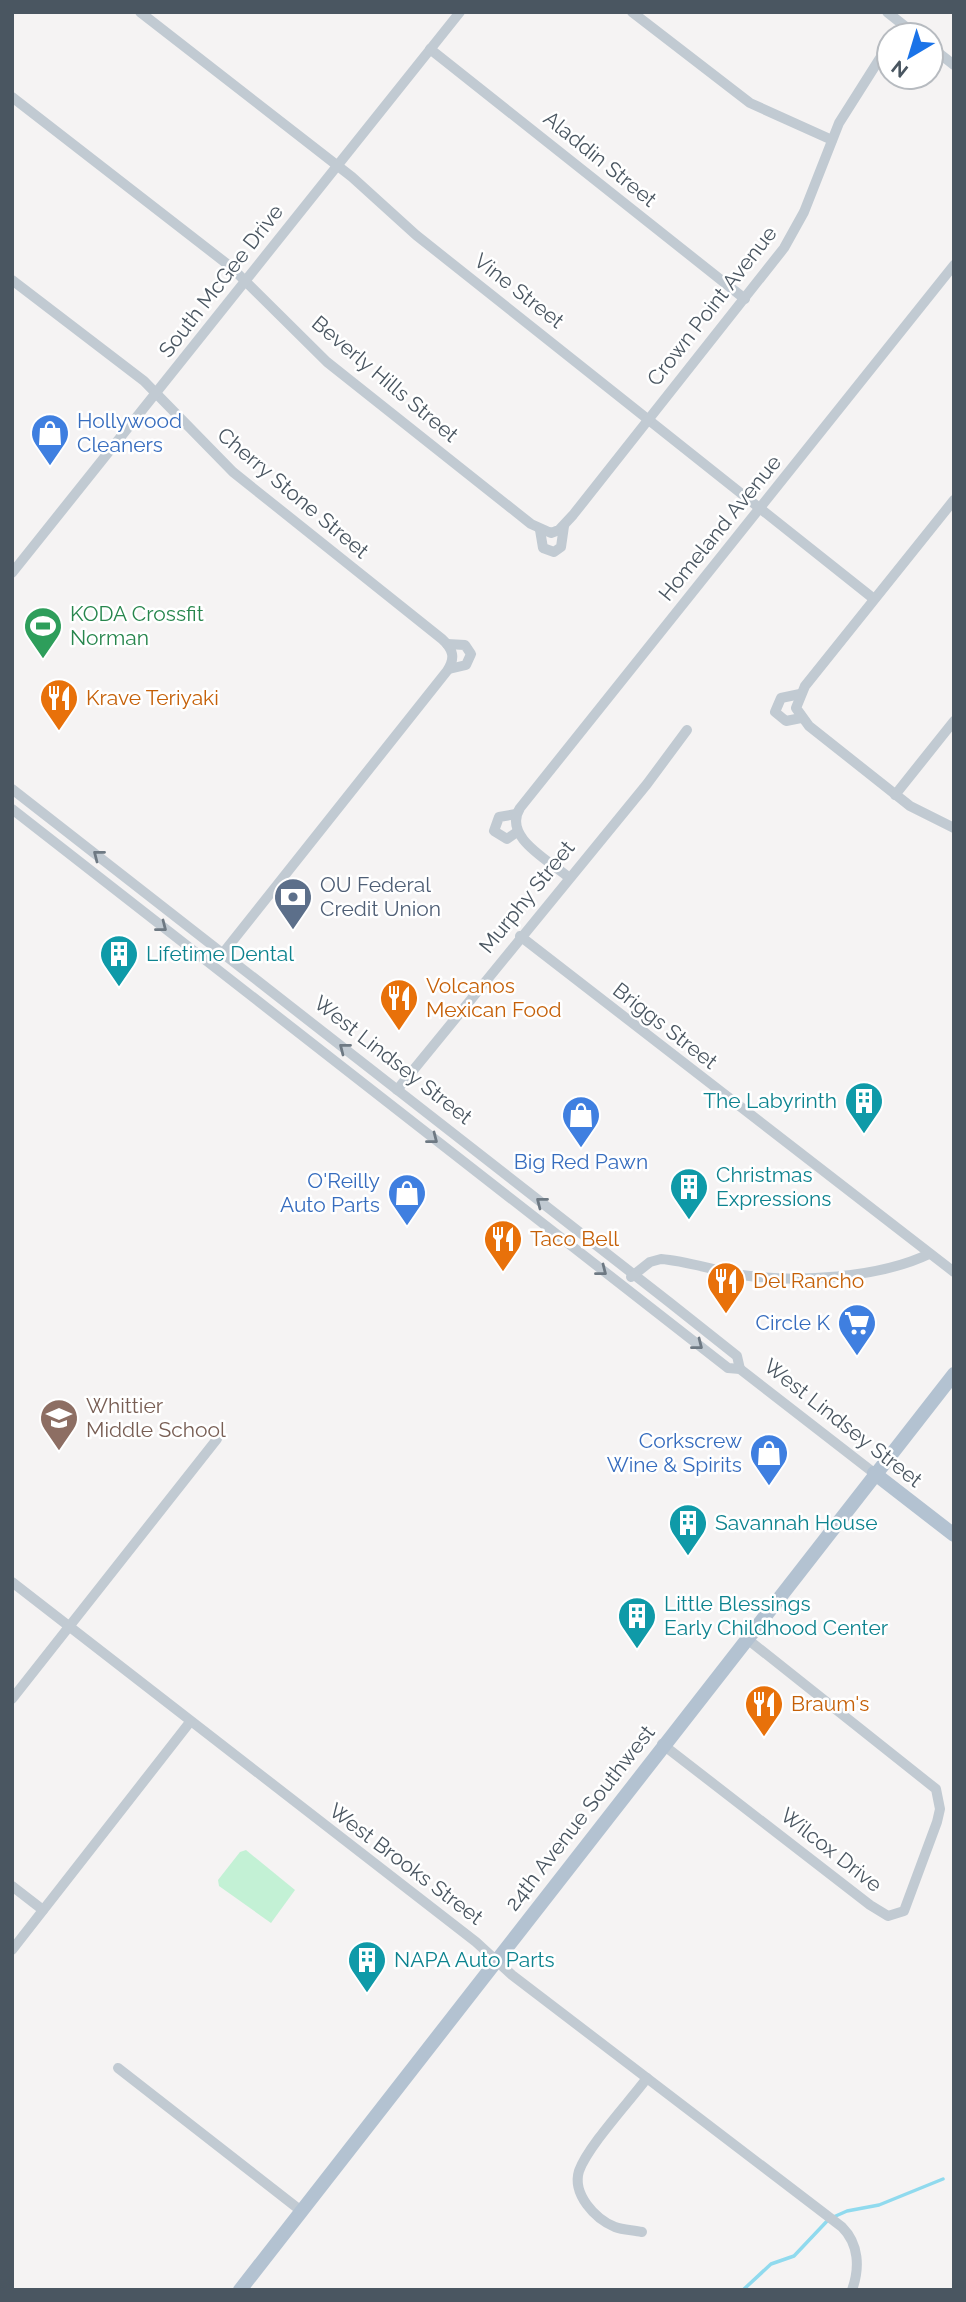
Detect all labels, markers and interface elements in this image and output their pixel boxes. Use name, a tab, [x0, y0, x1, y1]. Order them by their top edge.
north arrow	[875, 21, 945, 91]
text: N	[887, 56, 912, 83]
street label: Aladdin Street	[539, 106, 662, 212]
street label: South McGee Drive	[153, 199, 288, 362]
street label: Crown Point Avenue	[642, 221, 782, 391]
street label: Vine Street	[469, 248, 569, 333]
street label: Beverly Hills Street	[307, 310, 464, 447]
place label: Hollywood Cleaners	[77, 408, 182, 457]
shop icon: Hollywood Cleaners	[29, 412, 71, 467]
street label: Cherry Stone Street	[213, 422, 374, 563]
street label: Homeland Avenue	[653, 450, 786, 606]
place label: KODA Crossfit Norman	[70, 601, 204, 650]
sports icon: KODA Crossfit Norman	[22, 605, 64, 660]
restaurant icon: Krave Teriyaki	[38, 677, 80, 732]
place label: Krave Teriyaki	[86, 685, 219, 710]
street label: Murphy Street	[474, 835, 580, 958]
one-way arrow	[93, 850, 105, 863]
place label: OU Federal Credit Union	[320, 872, 441, 921]
bank icon: OU Federal Credit Union	[272, 876, 314, 931]
one-way arrow	[155, 918, 167, 931]
building icon: Lifetime Dental	[98, 933, 140, 988]
place label: Lifetime Dental	[146, 941, 294, 966]
place label: Volcanos Mexican Food	[426, 973, 562, 1022]
restaurant icon: Volcanos Mexican Food	[378, 977, 420, 1032]
street label: Briggs Street	[608, 977, 722, 1074]
street label: West Lindsey Street	[309, 990, 477, 1129]
one-way arrow	[339, 1043, 351, 1056]
building icon: The Labyrinth	[843, 1080, 885, 1135]
place label: The Labyrinth	[703, 1088, 837, 1113]
shop icon: Big Red Pawn	[560, 1094, 602, 1149]
one-way arrow	[426, 1130, 438, 1143]
place label: Big Red Pawn	[514, 1149, 648, 1174]
place label: Christmas Expressions	[716, 1162, 831, 1211]
building icon: Christmas Expressions	[668, 1166, 710, 1221]
place label: O'Reilly Auto Parts	[280, 1168, 380, 1217]
shop icon: O'Reilly Auto Parts	[386, 1172, 428, 1227]
one-way arrow	[536, 1198, 549, 1211]
restaurant icon: Taco Bell	[482, 1218, 524, 1273]
place label: Taco Bell	[530, 1226, 619, 1251]
restaurant icon: Del Rancho	[705, 1260, 747, 1315]
one-way arrow	[594, 1262, 607, 1275]
place label: Del Rancho	[753, 1268, 864, 1293]
supermarket icon: Circle K	[836, 1302, 878, 1357]
place label: Circle K	[756, 1310, 830, 1335]
one-way arrow	[690, 1337, 703, 1350]
street label: West Lindsey Street	[759, 1353, 927, 1492]
place label: Whittier Middle School	[86, 1393, 226, 1442]
school or university icon: Whittier Middle School	[38, 1397, 80, 1452]
place label: Corkscrew Wine & Spirits	[607, 1428, 742, 1477]
shop icon: Corkscrew Wine & Spirits	[748, 1432, 790, 1487]
building icon: Savannah House	[667, 1502, 709, 1557]
place label: Savannah House	[715, 1510, 878, 1535]
place label: Little Blessings Early Childhood Center	[664, 1591, 889, 1640]
building icon: Little Blessings Early Childhood Center	[616, 1595, 658, 1650]
restaurant icon: Braum's	[743, 1683, 785, 1738]
place label: Braum's	[791, 1691, 869, 1716]
street label: 24th Avenue Southwest	[499, 1720, 660, 1915]
street label: West Brooks Street	[324, 1798, 488, 1930]
street label: Wilcox Drive	[776, 1802, 887, 1897]
building icon: NAPA Auto Parts	[346, 1939, 388, 1994]
place label: NAPA Auto Parts	[394, 1947, 555, 1972]

